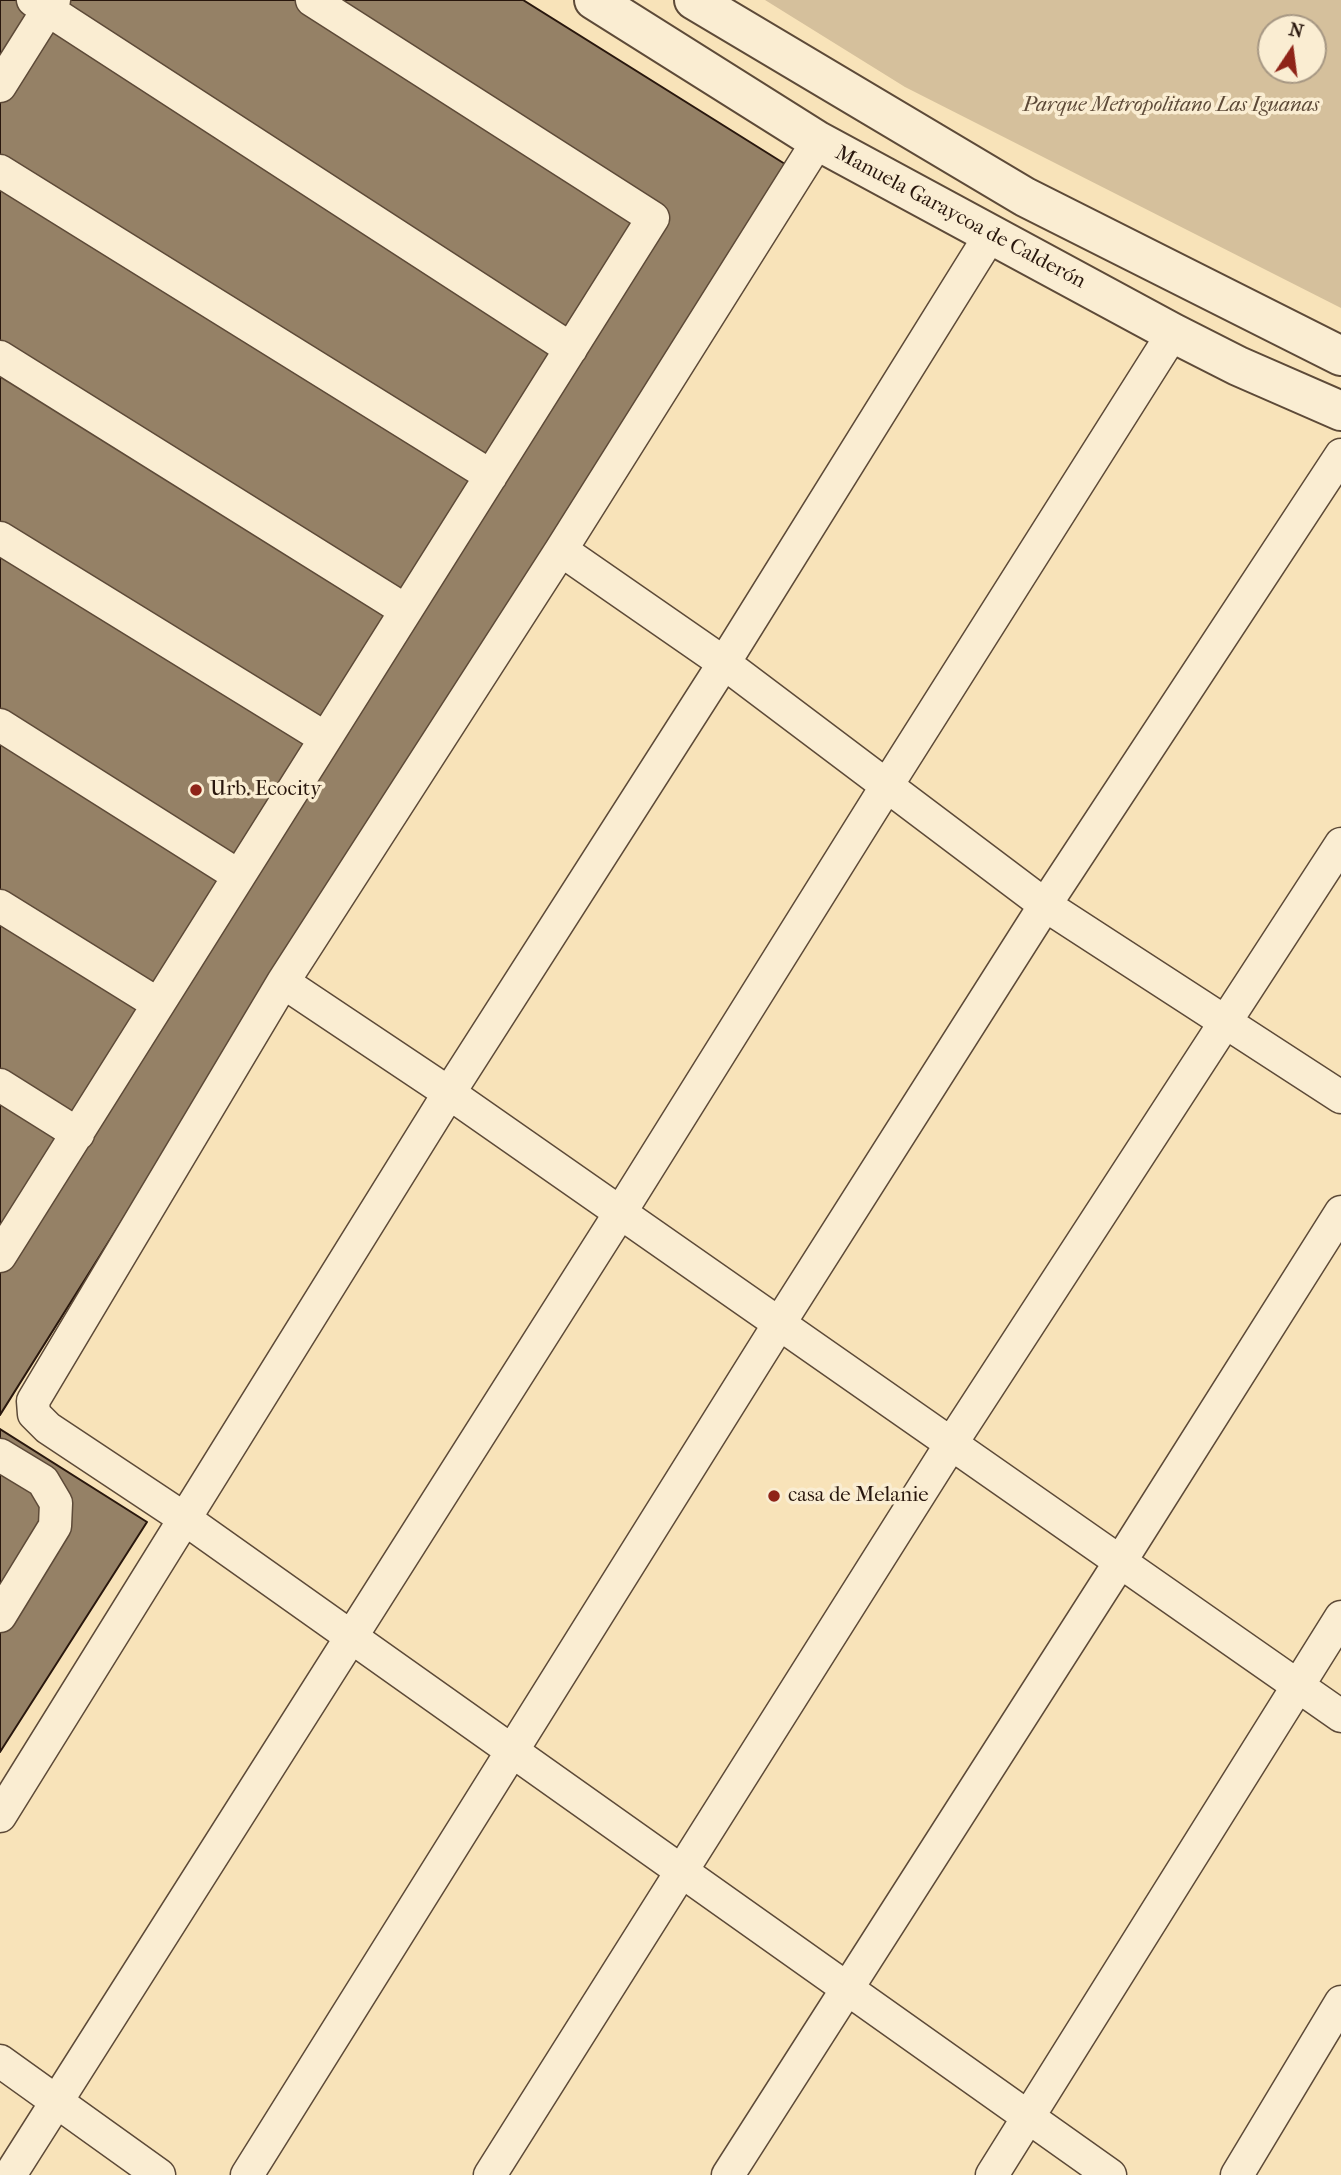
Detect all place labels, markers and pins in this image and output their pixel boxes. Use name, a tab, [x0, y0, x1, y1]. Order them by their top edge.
place label: Urb. Ecocity	[210, 777, 322, 803]
marker: Urb. Ecocity	[188, 782, 204, 798]
place label: casa de Melanie	[788, 1483, 929, 1509]
marker: casa de Melanie	[766, 1488, 782, 1504]

